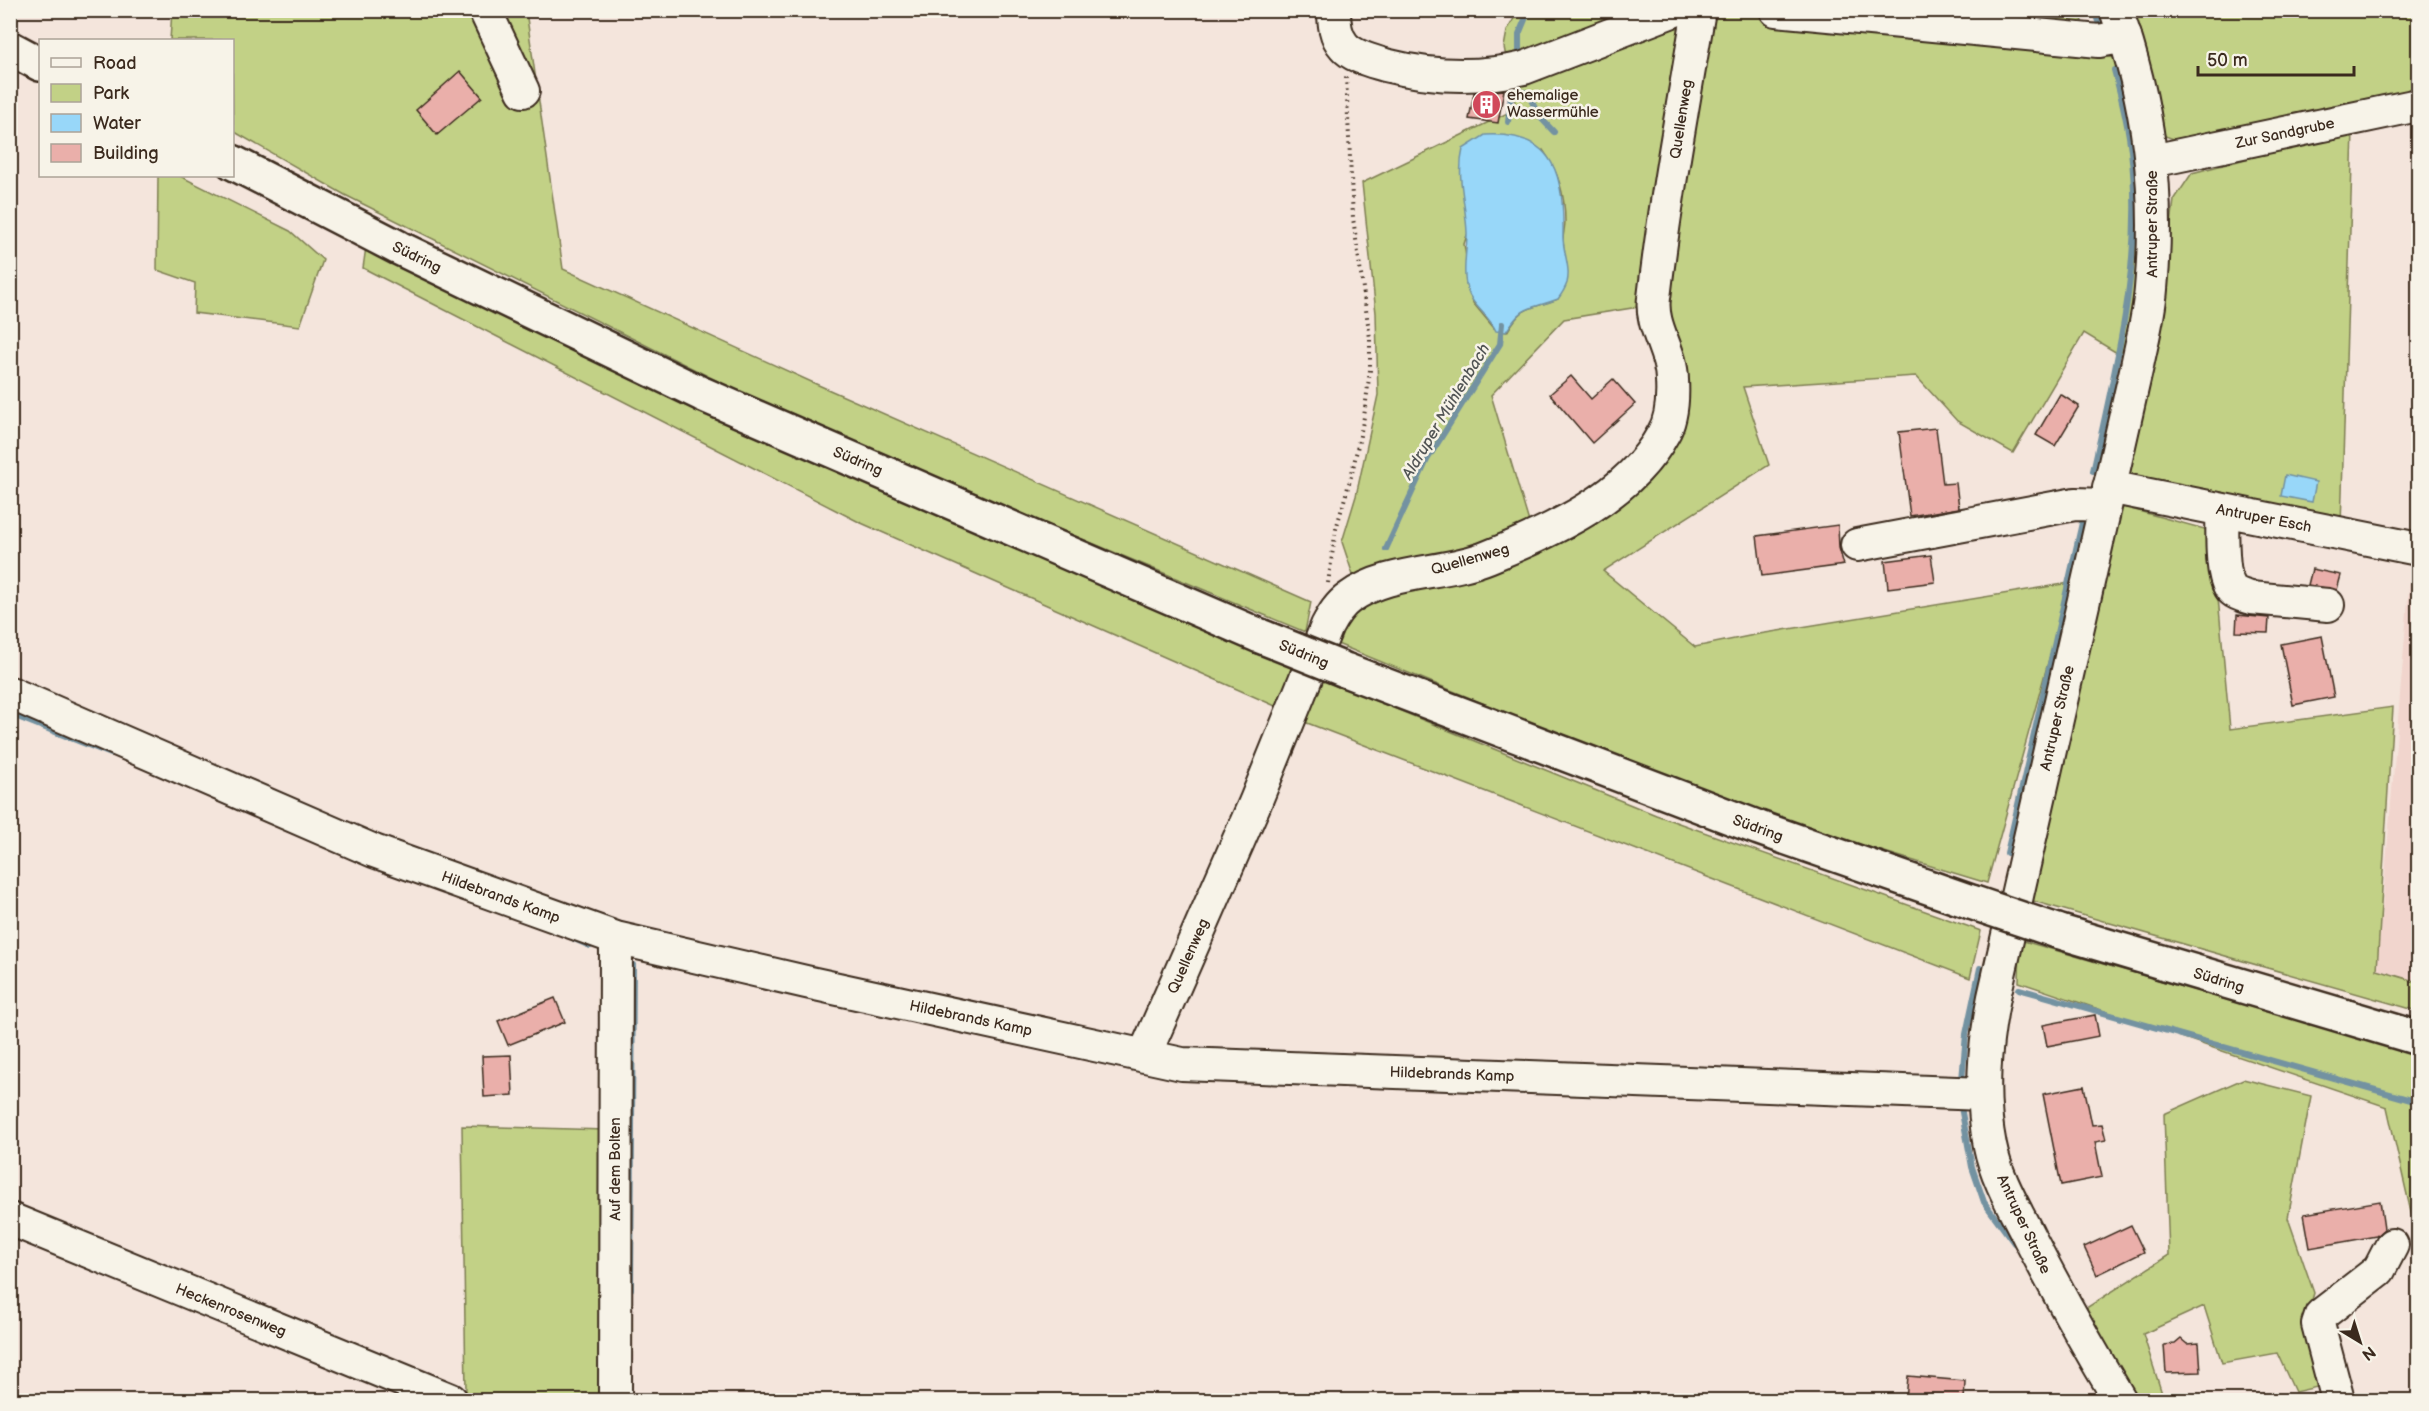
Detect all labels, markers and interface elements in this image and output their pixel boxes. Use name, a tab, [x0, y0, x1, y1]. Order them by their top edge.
legend	[39, 39, 234, 177]
scale bar	[2198, 39, 2354, 77]
text: 50 m	[2207, 50, 2248, 71]
text: Road	[93, 53, 137, 74]
street label: Quellenweg	[1666, 78, 1697, 160]
text: Park	[93, 83, 129, 104]
place label: ehemalige Wassermühle	[1507, 86, 1599, 122]
building icon: ehemalige Wassermühle	[1470, 88, 1502, 120]
text: Water	[93, 113, 141, 134]
street label: Zur Sandgrube	[2233, 114, 2336, 153]
text: Building	[93, 143, 159, 164]
street label: Antruper Straße	[2143, 170, 2162, 278]
street label: Südring	[389, 237, 444, 277]
water label: Aldruper Mühlenbach	[1398, 340, 1494, 484]
street label: Südring	[830, 443, 886, 480]
street label: Antruper Esch	[2215, 500, 2313, 537]
street label: Quellenweg	[1429, 539, 1511, 580]
street label: Südring	[1276, 636, 1332, 673]
street label: Antruper Straße	[2036, 664, 2079, 773]
street label: Südring	[1730, 811, 1786, 846]
street label: Hildebrands Kamp	[439, 867, 563, 928]
street label: Quellenweg	[1163, 916, 1213, 997]
street label: Südring	[2191, 964, 2247, 997]
street label: Hildebrands Kamp	[908, 996, 1034, 1041]
street label: Hildebrands Kamp	[1389, 1063, 1515, 1086]
street label: Auf dem Bolten	[606, 1117, 625, 1221]
street label: Antruper Straße	[1992, 1172, 2055, 1277]
street label: Heckenrosenweg	[172, 1280, 289, 1341]
north arrow	[2330, 1312, 2390, 1372]
text: N	[2358, 1341, 2379, 1364]

